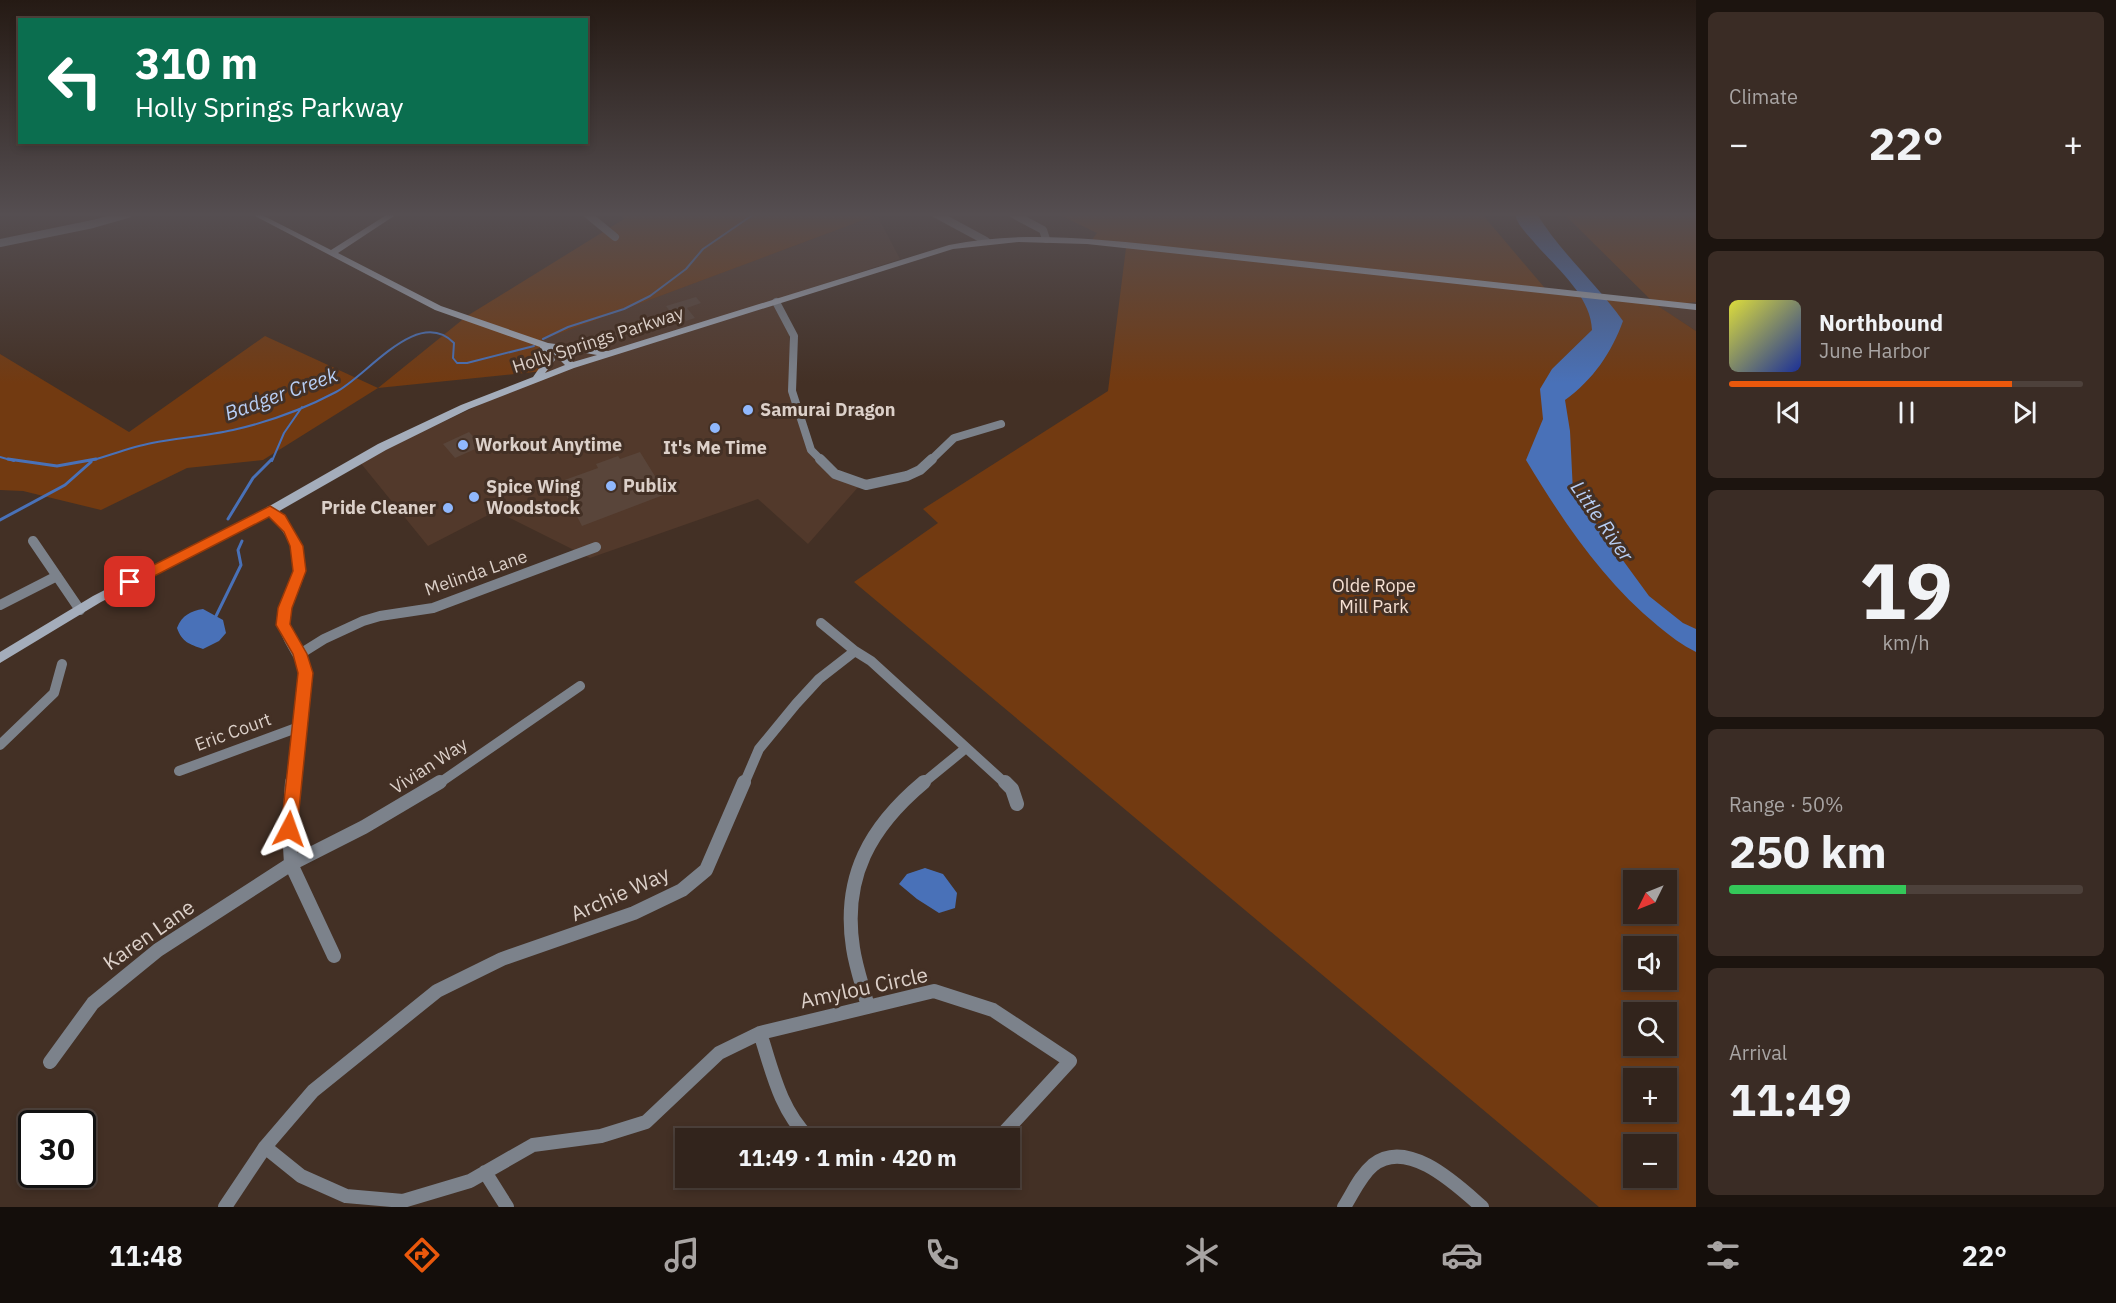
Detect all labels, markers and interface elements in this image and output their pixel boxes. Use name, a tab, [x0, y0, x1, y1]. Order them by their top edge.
text: 310 m	[135, 36, 258, 91]
icon: left	[36, 42, 114, 120]
text: Climate	[1729, 83, 1798, 110]
text: Holly Springs Parkway	[135, 89, 403, 124]
text: 22°	[1868, 114, 1944, 172]
text: −	[1729, 122, 1749, 165]
text: +	[2063, 122, 2083, 165]
street label: Holly Springs Parkway	[509, 301, 686, 378]
text: Northbound	[1819, 308, 1943, 337]
text: June Harbor	[1819, 337, 1930, 364]
water label: Badger Creek	[221, 360, 342, 426]
icon: previous	[1772, 396, 1805, 429]
icon: pause	[1890, 396, 1923, 429]
icon: next	[2008, 396, 2041, 429]
place label: Samurai Dragon	[760, 398, 895, 421]
marker: Samurai Dragon	[741, 403, 755, 417]
marker: It's Me Time	[708, 421, 722, 435]
place label: Workout Anytime	[475, 433, 622, 456]
place label: It's Me Time	[663, 436, 767, 459]
marker: Workout Anytime	[456, 438, 470, 452]
place label: Publix	[623, 474, 677, 497]
place label: Spice Wing Woodstock	[486, 475, 581, 519]
water label: Little River	[1565, 475, 1640, 567]
marker: Publix	[604, 479, 618, 493]
marker: Spice Wing Woodstock	[467, 490, 481, 504]
place label: Pride Cleaner	[321, 496, 436, 519]
marker: Pride Cleaner	[441, 501, 455, 515]
text: 19	[1859, 539, 1953, 640]
street label: Melinda Lane	[421, 544, 530, 601]
pin	[104, 556, 155, 607]
icon: arrive	[113, 565, 146, 598]
park label: Olde Rope Mill Park	[1332, 574, 1416, 618]
text: km/h	[1882, 629, 1930, 656]
street label: Eric Court	[192, 707, 274, 756]
street label: Vivian Way	[386, 732, 472, 799]
text: Range · 50%	[1729, 791, 1844, 818]
position arrow	[257, 797, 321, 861]
text: 250 km	[1729, 822, 1887, 880]
street label: Archie Way	[566, 859, 674, 927]
north arrow	[1623, 870, 1677, 924]
map controls	[1623, 870, 1677, 1188]
street label: Karen Lane	[97, 892, 200, 976]
button: sound	[1623, 936, 1677, 990]
street label: Amylou Circle	[797, 960, 930, 1014]
button: search	[1623, 1002, 1677, 1056]
text: Arrival	[1729, 1039, 1787, 1066]
button: +	[1623, 1068, 1677, 1122]
text: 11:49	[1729, 1070, 1852, 1128]
speed limit sign: 30	[18, 1110, 96, 1188]
button: −	[1623, 1134, 1677, 1188]
text: 11:49 · 1 min · 420 m	[738, 1143, 957, 1172]
icon: directions	[401, 1234, 443, 1276]
icon: music	[661, 1234, 703, 1276]
icon: phone	[921, 1234, 963, 1276]
icon: climate	[1181, 1234, 1223, 1276]
icon: car	[1441, 1234, 1483, 1276]
icon: filters	[1702, 1234, 1744, 1276]
text: 11:48	[109, 1238, 183, 1273]
text: 22°	[1962, 1238, 2007, 1273]

